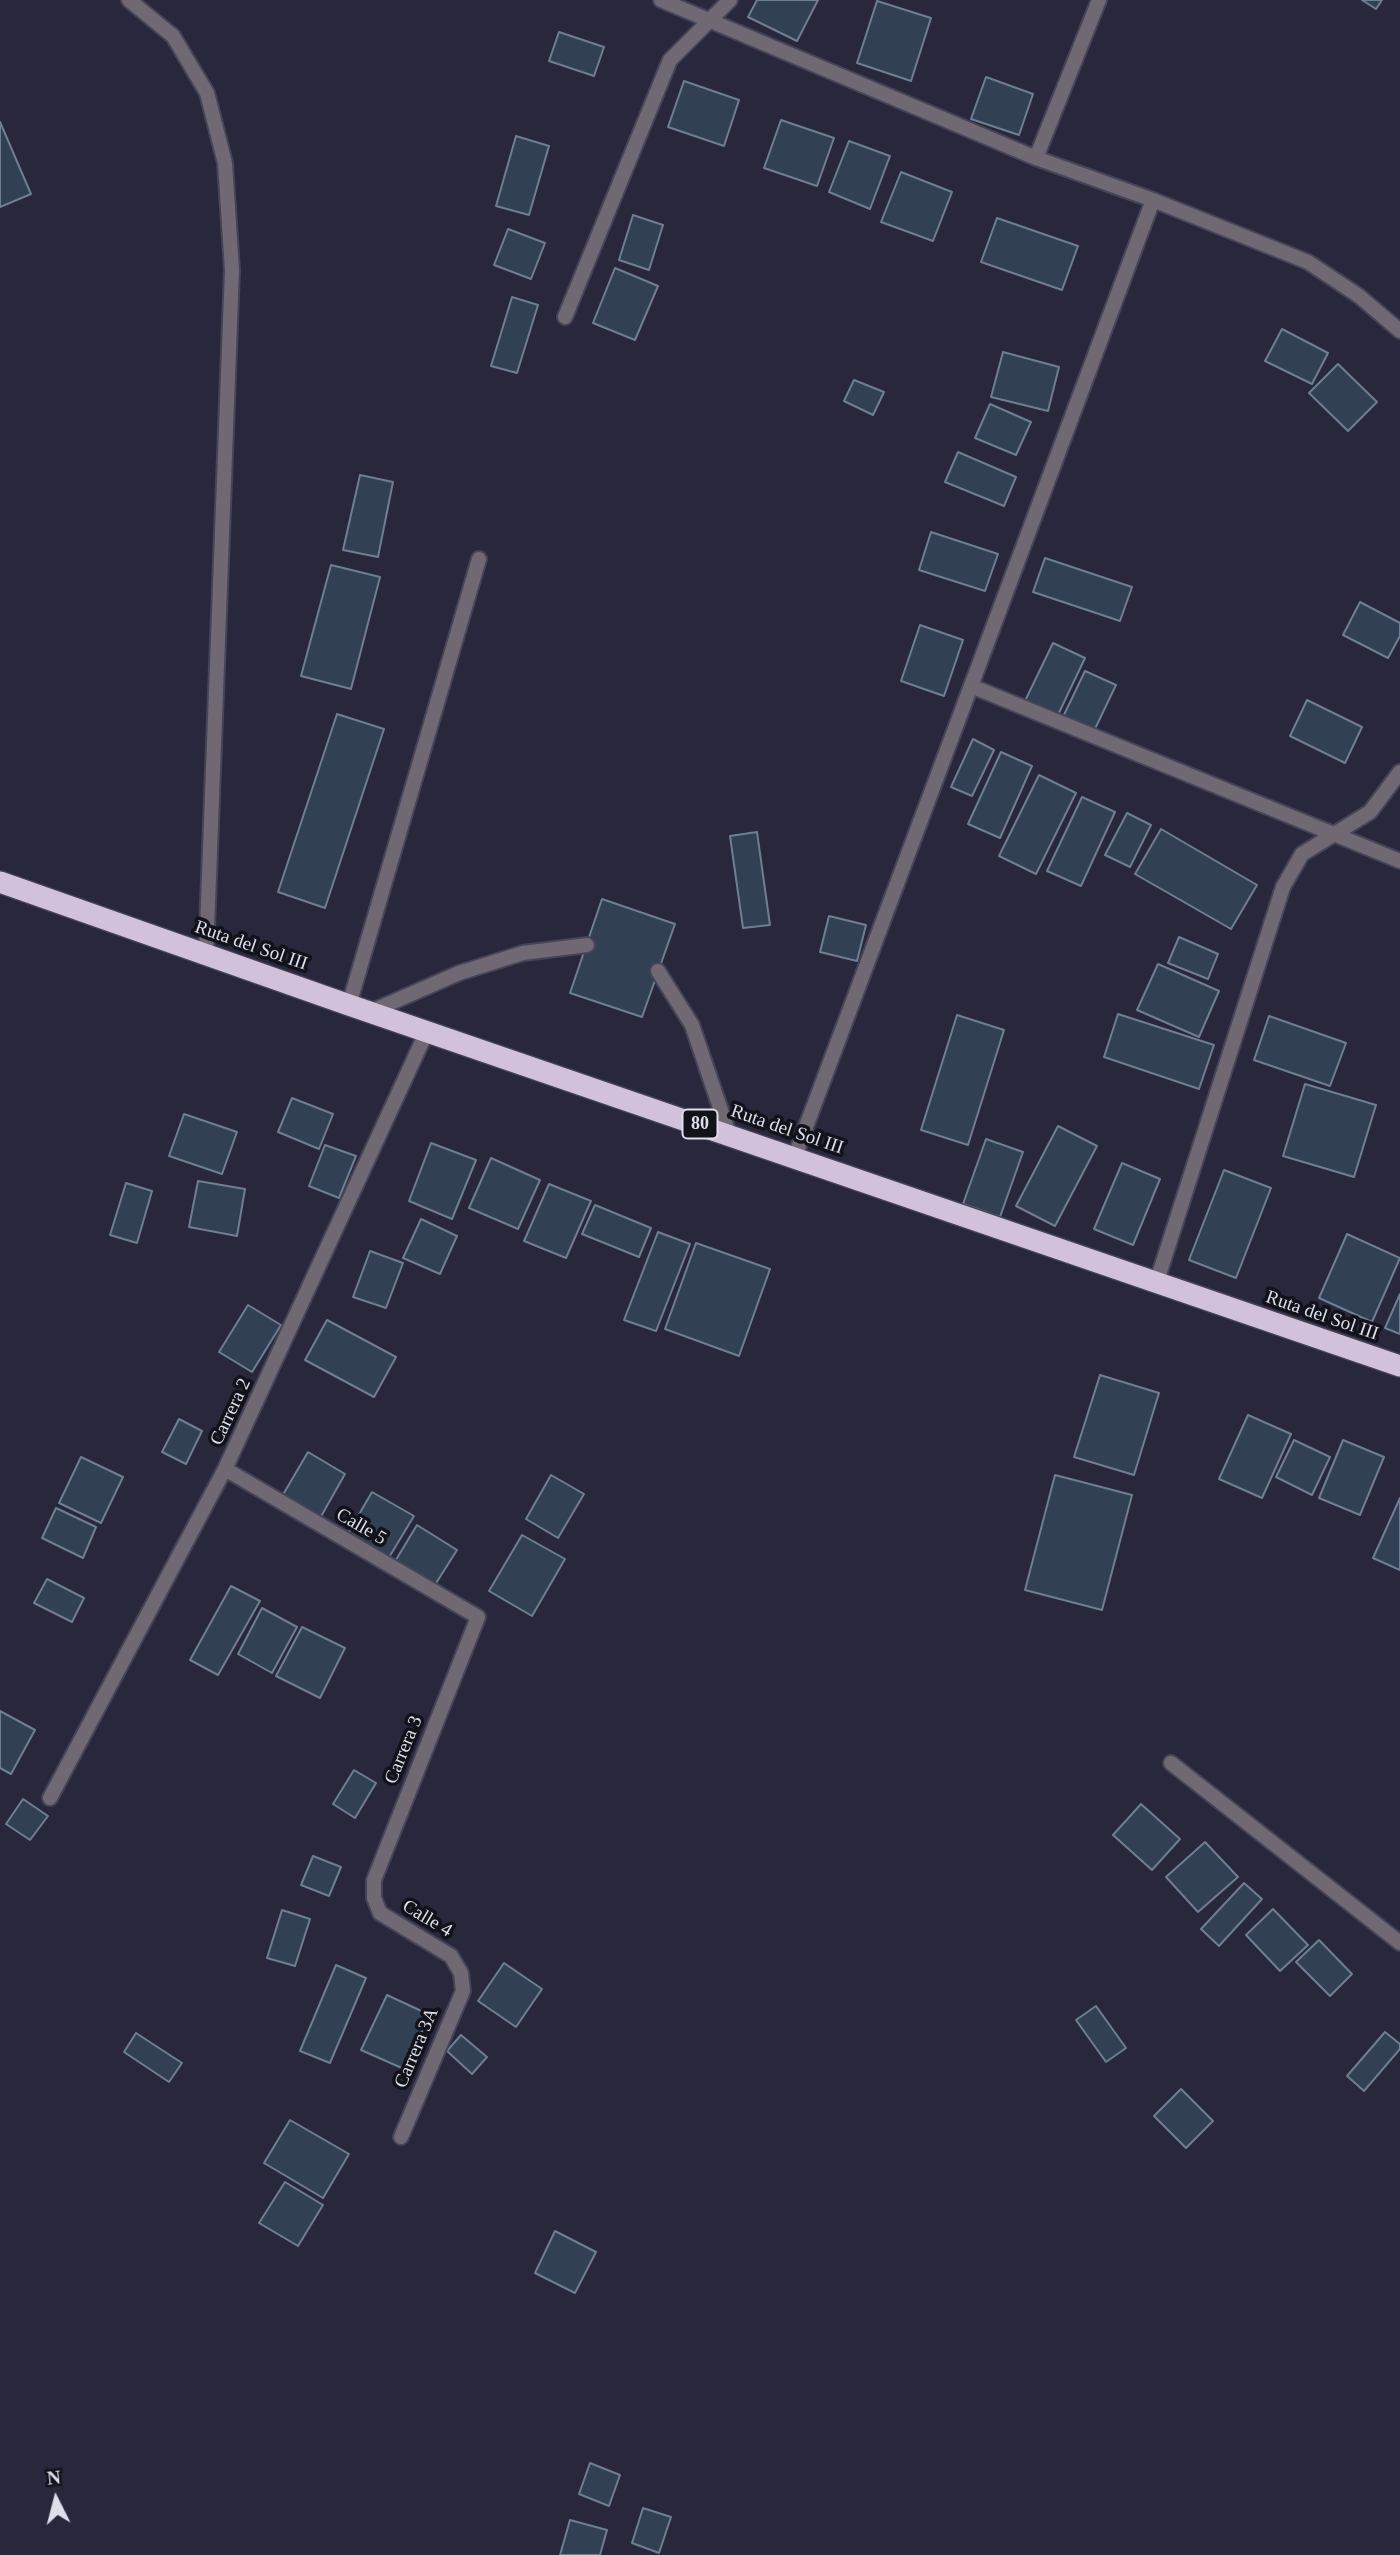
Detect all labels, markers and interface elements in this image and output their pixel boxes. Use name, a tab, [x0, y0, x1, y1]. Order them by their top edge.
street label: Ruta del Sol III	[192, 916, 310, 976]
street label: Ruta del Sol III	[728, 1100, 846, 1160]
road number: 80	[682, 1110, 718, 1139]
street label: Ruta del Sol III	[1263, 1286, 1381, 1346]
street label: Carrera 2	[206, 1375, 256, 1449]
street label: Calle 5	[332, 1504, 390, 1550]
street label: Carrera 3	[380, 1713, 428, 1787]
street label: Calle 4	[398, 1895, 456, 1943]
street label: Carrera 3A	[390, 2004, 444, 2092]
north arrow	[21, 2464, 91, 2534]
text: N	[46, 2466, 62, 2489]

